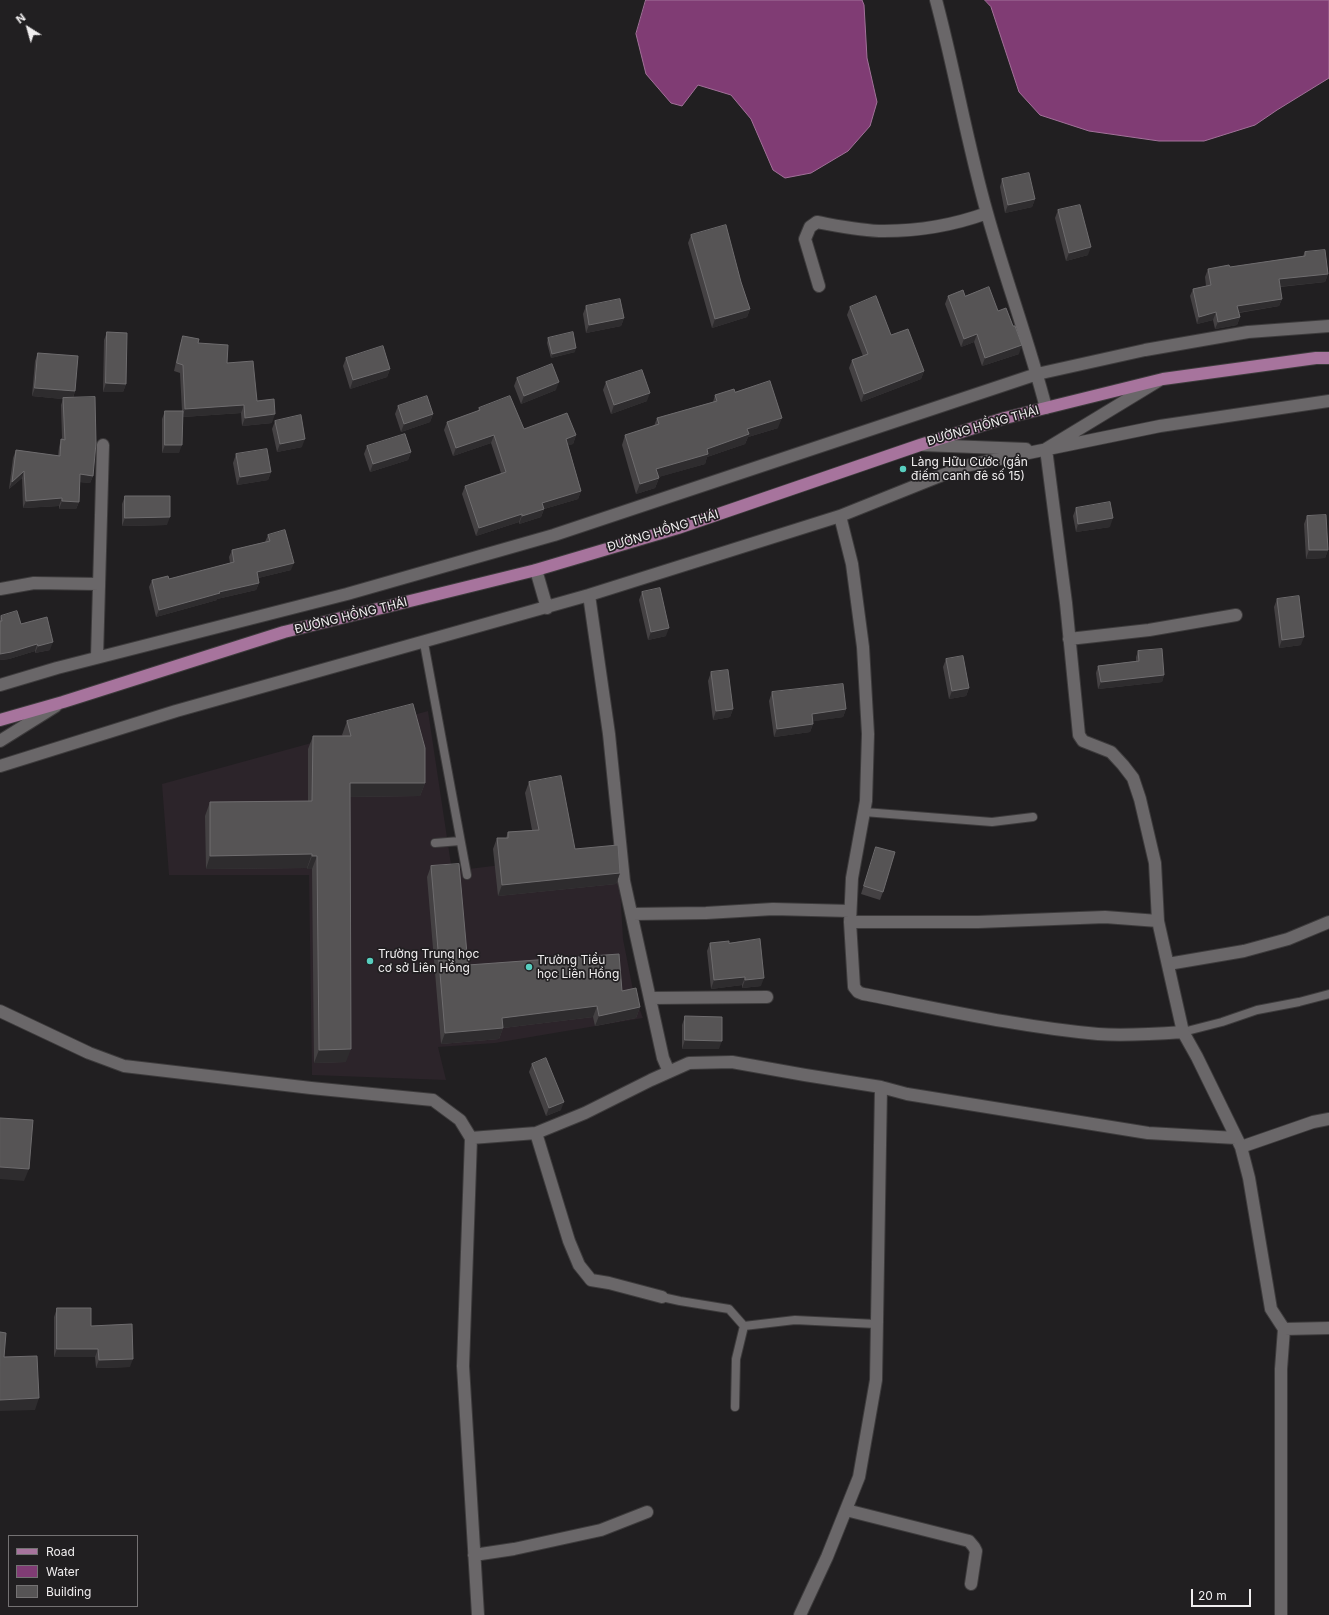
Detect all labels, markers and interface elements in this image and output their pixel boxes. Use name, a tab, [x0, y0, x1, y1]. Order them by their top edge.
north arrow	[8, 8, 48, 48]
text: N	[13, 10, 28, 27]
street label: ĐƯỜNG HỒNG THÁI	[925, 403, 1041, 449]
place label: Làng Hữu Cước (gần điếm canh đê số 15)	[911, 455, 1028, 483]
marker: Làng Hữu Cước (gần điếm canh đê số 15)	[898, 464, 908, 474]
street label: ĐƯỜNG HỒNG THÁI	[606, 507, 720, 555]
street label: ĐƯỜNG HỒNG THÁI	[293, 595, 409, 637]
place label: Trường Trung học cơ sở Liên Hồng	[378, 947, 479, 975]
place label: Trường Tiểu học Liên Hồng	[537, 953, 619, 981]
marker: Trường Trung học cơ sở Liên Hồng	[365, 956, 375, 966]
marker: Trường Tiểu học Liên Hồng	[524, 962, 534, 972]
legend	[8, 1535, 138, 1607]
text: Road	[46, 1544, 75, 1559]
text: Water	[46, 1564, 79, 1579]
scale bar	[1193, 1581, 1253, 1607]
text: Building	[46, 1584, 91, 1599]
text: 20 m	[1198, 1588, 1227, 1603]

